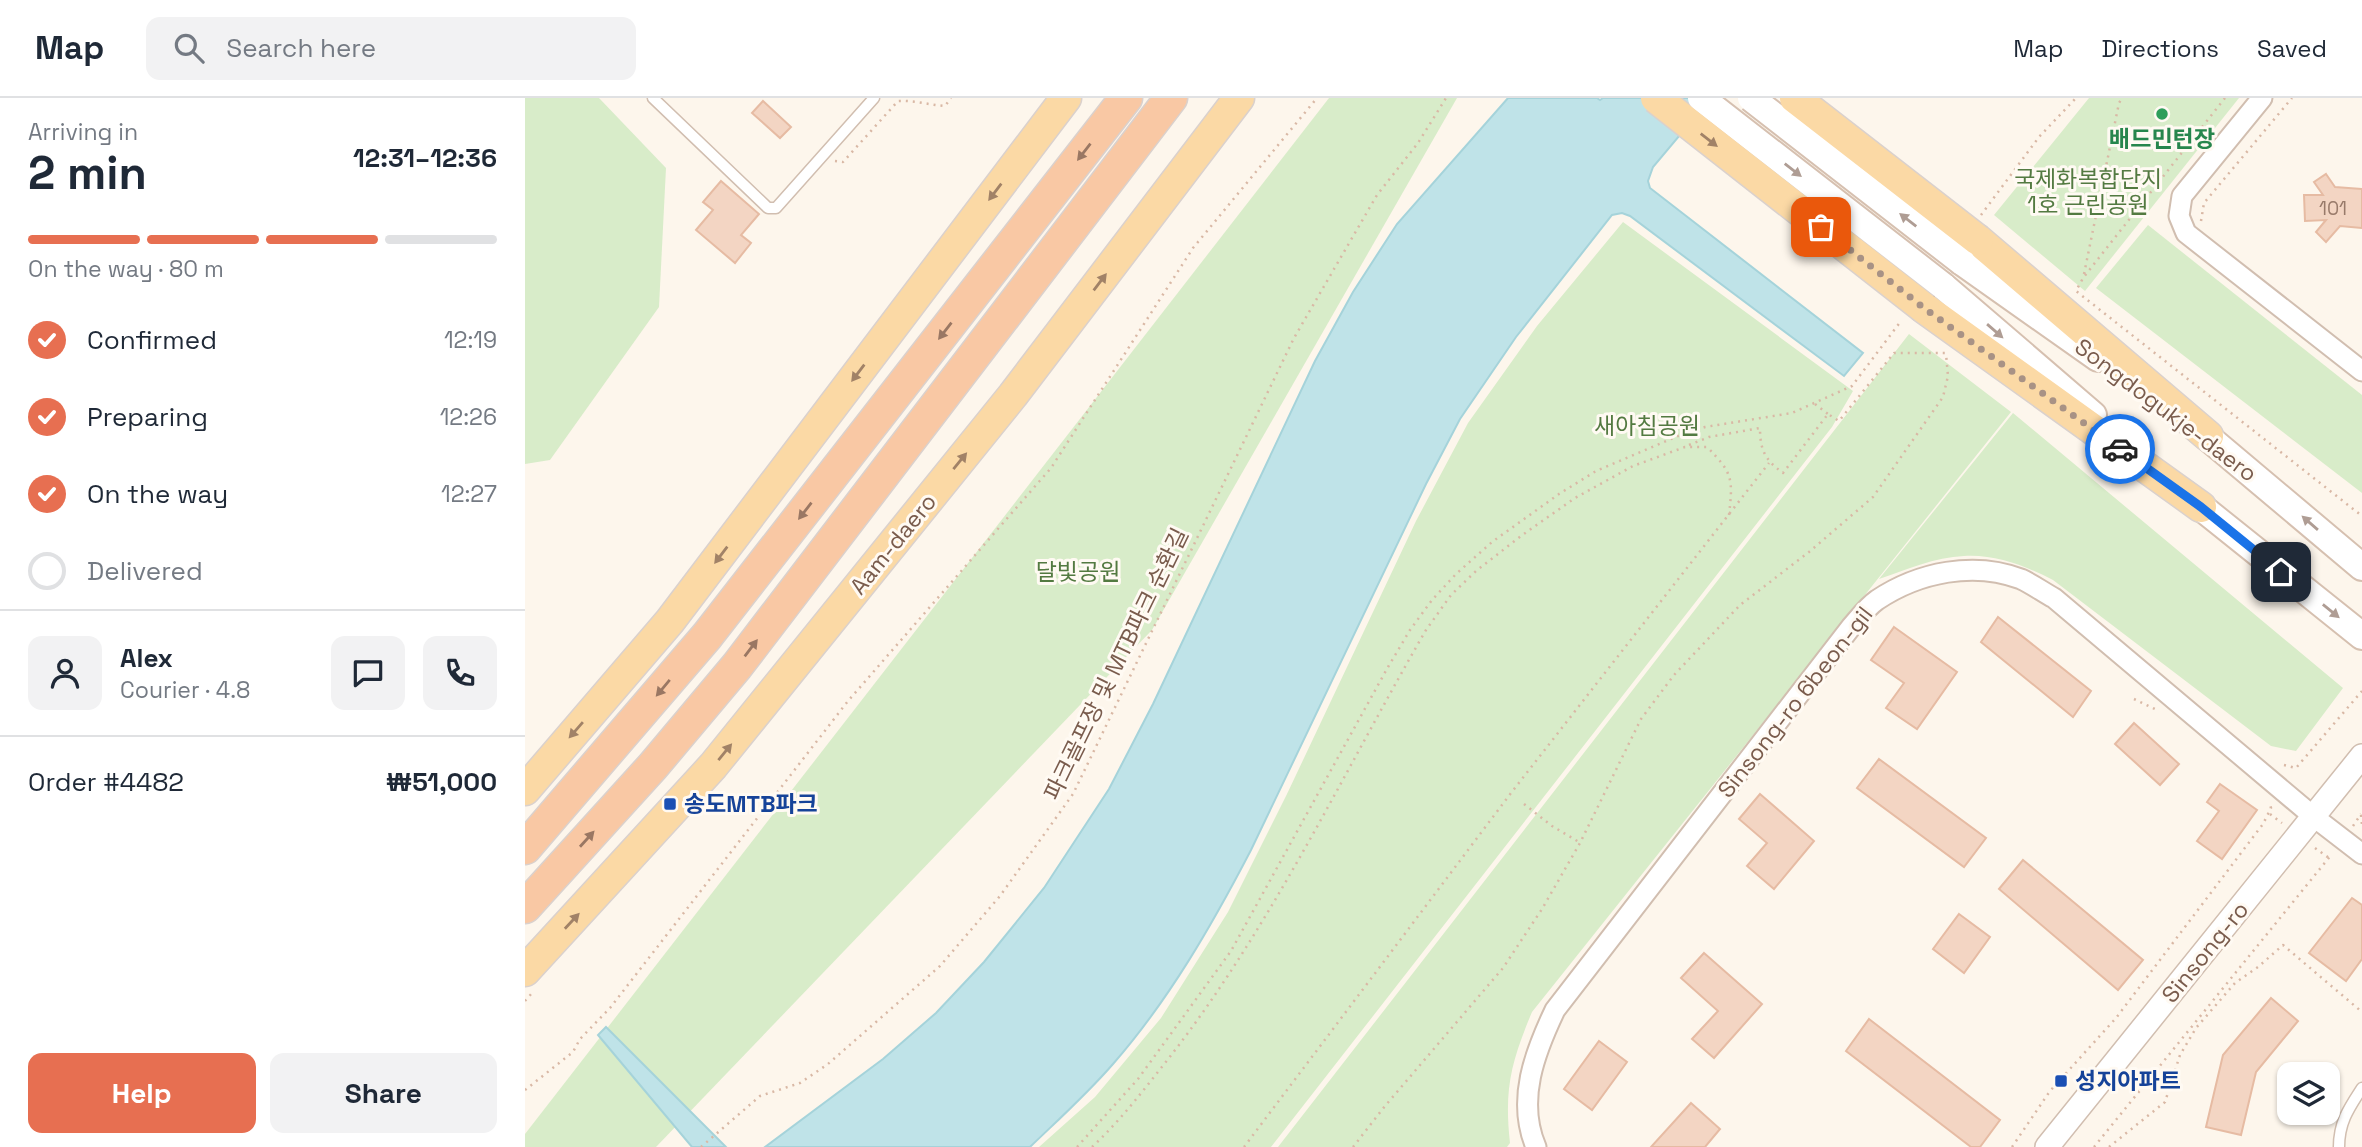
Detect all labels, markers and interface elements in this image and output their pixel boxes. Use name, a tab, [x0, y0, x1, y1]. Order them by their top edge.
search box	[146, 17, 636, 80]
text: Map	[35, 27, 104, 69]
icon: search	[170, 29, 208, 67]
text: Search here	[226, 31, 376, 65]
text: Map	[2013, 33, 2063, 64]
text: Directions	[2101, 33, 2219, 64]
text: Saved	[2257, 33, 2327, 64]
marker: 배드민턴장	[2154, 106, 2170, 122]
text: Arriving in	[28, 117, 138, 147]
place label: 배드민턴장	[2109, 124, 2215, 154]
one-way arrow	[1700, 133, 1718, 148]
text: 12:31–12:36	[353, 141, 497, 175]
one-way arrow	[1077, 142, 1092, 160]
text: 2 min	[28, 144, 147, 202]
one-way arrow	[1784, 162, 1802, 177]
park label: 국제화복합단지 1호 근린공원	[2014, 164, 2162, 220]
one-way arrow	[988, 182, 1002, 201]
house number: 101	[2319, 196, 2347, 221]
pin	[1791, 197, 1851, 257]
icon: bag	[1802, 208, 1840, 246]
one-way arrow	[1899, 213, 1917, 227]
text: On the way · 80 m	[28, 254, 224, 284]
one-way arrow	[1092, 273, 1107, 291]
icon: check	[28, 321, 66, 359]
one-way arrow	[937, 322, 952, 340]
text: Confirmed	[87, 323, 217, 357]
one-way arrow	[1986, 323, 2004, 339]
text: 12:19	[444, 325, 497, 355]
street label: Songdogukje-daero	[2069, 332, 2263, 488]
one-way arrow	[851, 364, 865, 382]
icon: check	[28, 398, 66, 436]
text: Preparing	[87, 400, 208, 434]
text: 12:26	[440, 402, 497, 432]
park label: 새아침공원	[1594, 411, 1700, 441]
courier	[2085, 414, 2155, 484]
icon: car	[2101, 430, 2139, 468]
one-way arrow	[952, 453, 967, 470]
icon: check	[28, 475, 66, 513]
text: On the way	[87, 477, 228, 511]
text: 12:27	[441, 479, 497, 509]
street label: Aam-daero	[843, 487, 943, 601]
one-way arrow	[797, 501, 812, 519]
one-way arrow	[2301, 515, 2319, 531]
street label: 파크골프장 및 MTB파크 순환길	[1037, 523, 1195, 805]
pin	[2251, 542, 2311, 602]
one-way arrow	[713, 545, 728, 563]
icon: home	[2262, 553, 2300, 591]
text: Delivered	[87, 554, 203, 588]
park label: 달빛공원	[1036, 557, 1120, 587]
street label: Sinsong-ro 6beon-gil	[1711, 600, 1879, 804]
one-way arrow	[2322, 603, 2339, 618]
button: person	[28, 636, 102, 710]
button: chat	[331, 636, 405, 710]
button: phone	[423, 636, 497, 710]
one-way arrow	[744, 639, 759, 657]
text: Alex	[120, 641, 173, 675]
text: Courier · 4.8	[120, 675, 250, 705]
one-way arrow	[656, 680, 671, 697]
one-way arrow	[568, 721, 584, 739]
one-way arrow	[717, 744, 732, 762]
text: Order #4482	[28, 765, 184, 799]
text: ₩51,000	[386, 765, 497, 799]
place label: 송도MTB파크	[684, 789, 818, 819]
marker: 송도MTB파크	[662, 796, 678, 812]
one-way arrow	[579, 831, 595, 848]
street label: Sinsong-ro	[2155, 895, 2255, 1009]
one-way arrow	[564, 912, 580, 930]
button: Help	[28, 1053, 256, 1133]
button: Share	[270, 1053, 497, 1133]
map controls	[2277, 1062, 2340, 1125]
button: layers	[2277, 1062, 2340, 1125]
place label: 성지아파트	[2075, 1066, 2181, 1096]
marker: 성지아파트	[2053, 1073, 2069, 1089]

